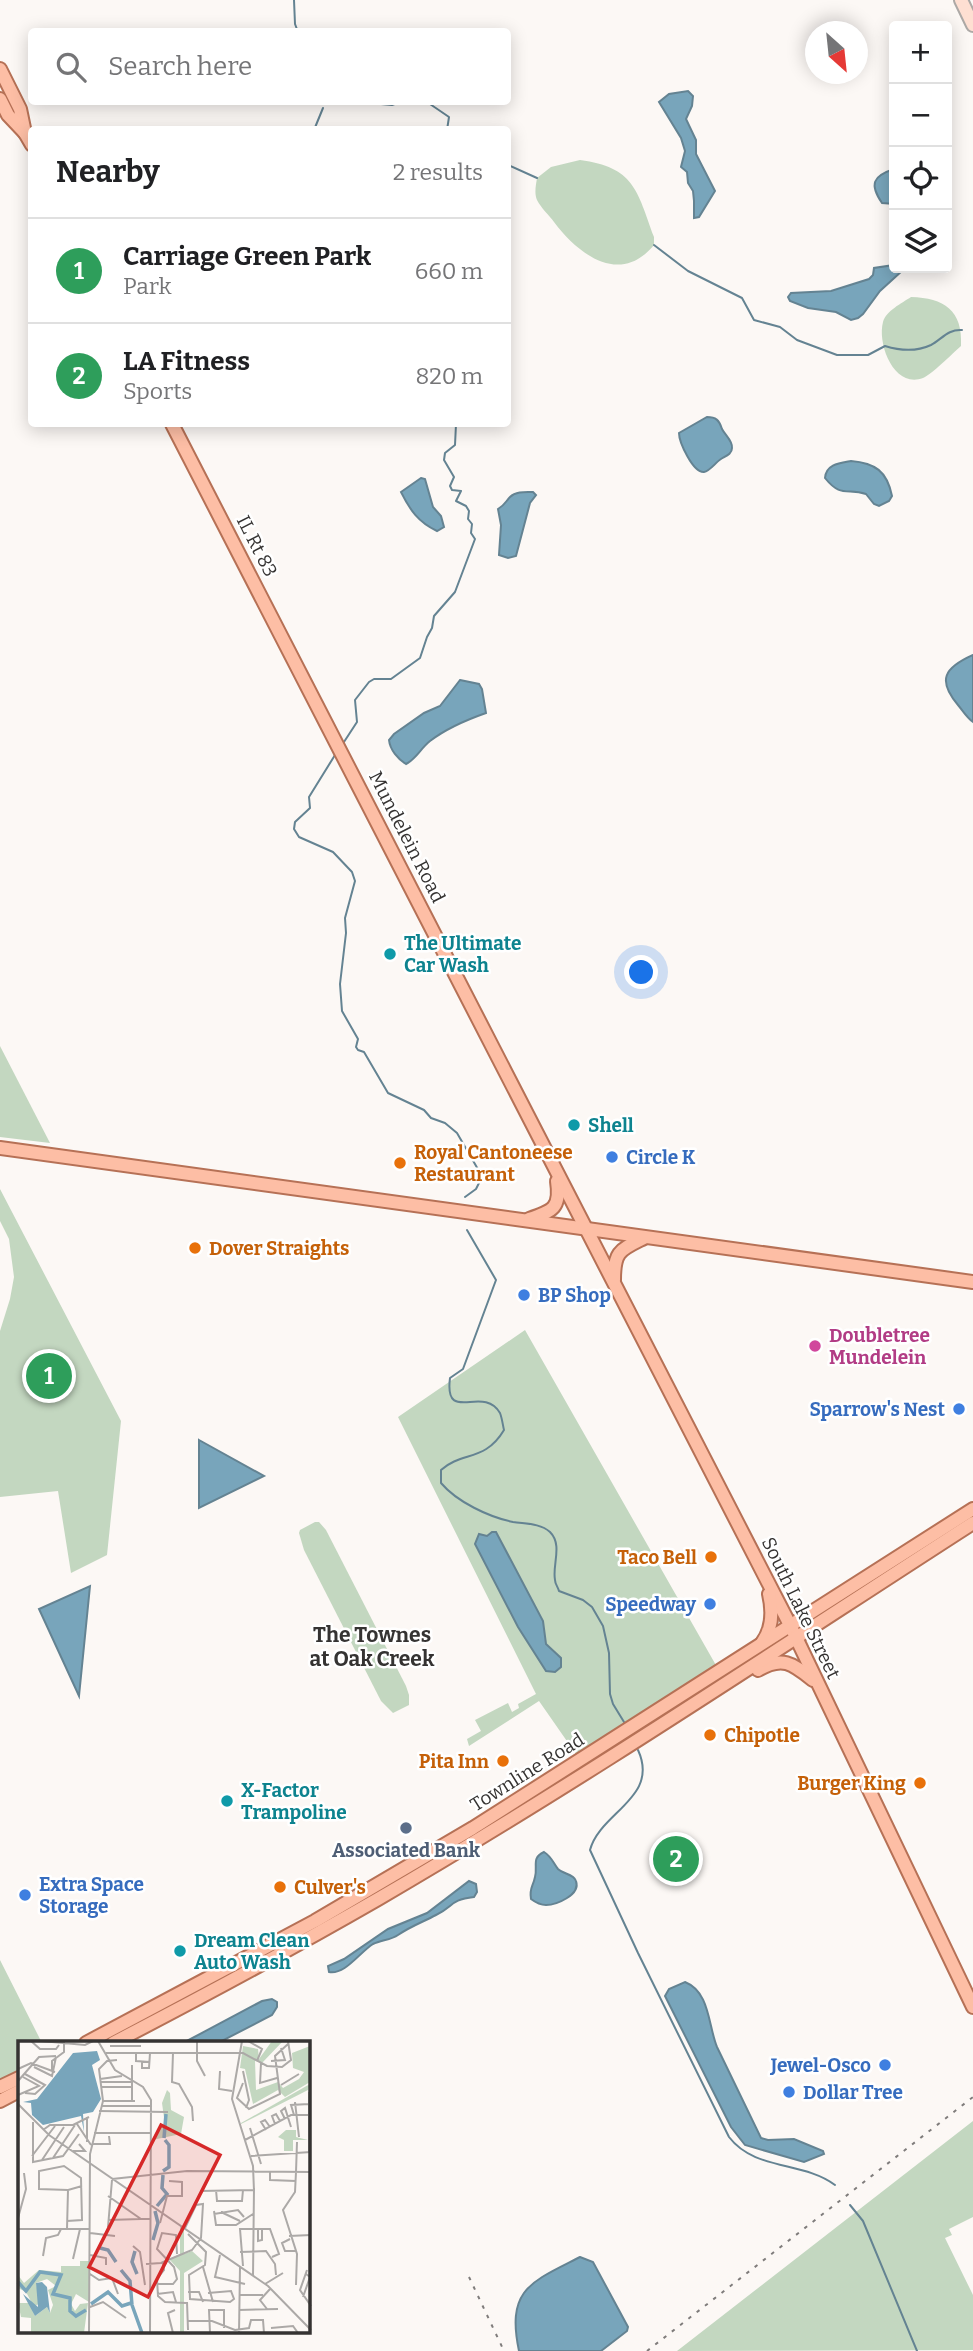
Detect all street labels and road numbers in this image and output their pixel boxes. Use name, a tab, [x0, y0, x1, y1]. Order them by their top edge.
street label: IL Rt 83	[232, 511, 282, 581]
street label: Mundelein Road	[364, 767, 450, 907]
street label: South Lake Street	[757, 1533, 845, 1683]
street label: Townline Road	[466, 1728, 588, 1816]

